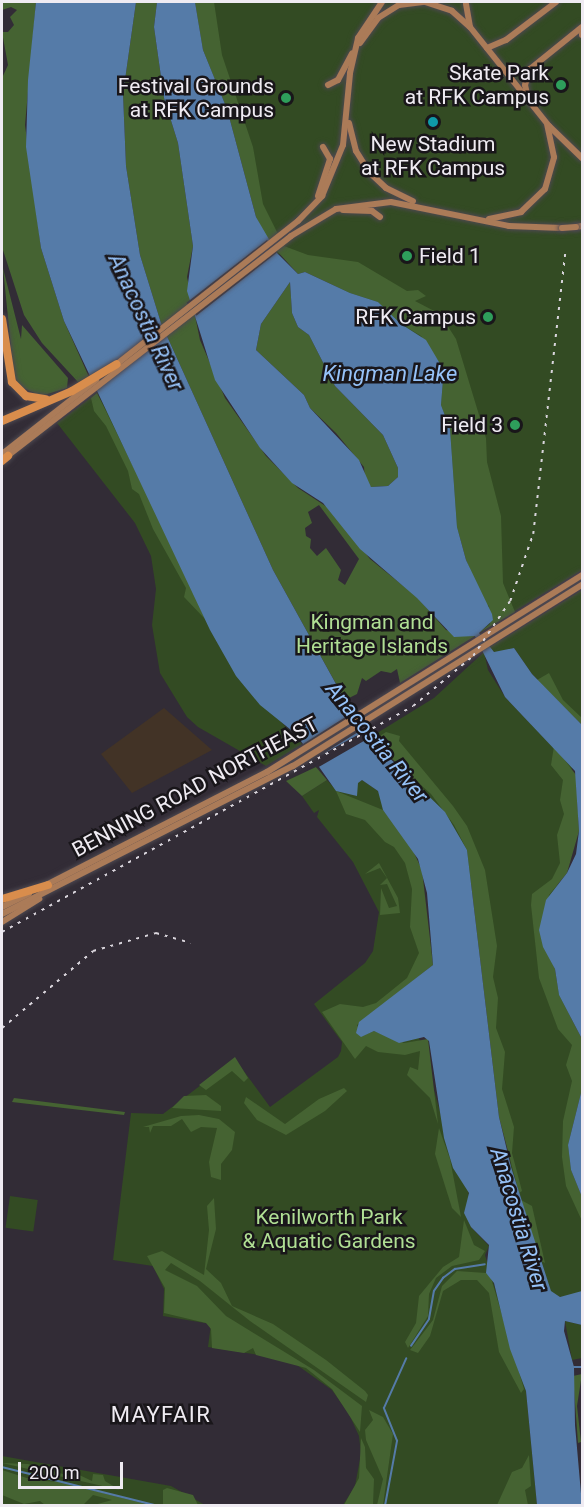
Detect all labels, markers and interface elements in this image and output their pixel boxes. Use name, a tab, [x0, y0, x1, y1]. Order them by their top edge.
place label: Skate Park at RFK Campus	[405, 60, 549, 110]
place label: Festival Grounds at RFK Campus	[118, 73, 274, 123]
marker: Skate Park at RFK Campus	[554, 78, 568, 92]
marker: Festival Grounds at RFK Campus	[279, 91, 293, 105]
marker: New Stadium at RFK Campus	[426, 115, 440, 129]
place label: New Stadium at RFK Campus	[361, 131, 505, 181]
place label: Field 1	[419, 243, 481, 269]
water label: Anacostia River	[103, 249, 189, 395]
marker: Field 1	[400, 249, 414, 263]
place label: RFK Campus	[355, 304, 476, 330]
marker: RFK Campus	[481, 310, 495, 324]
water label: Kingman Lake	[323, 361, 457, 387]
place label: Field 3	[441, 412, 503, 438]
marker: Field 3	[508, 418, 522, 432]
park label: Kingman and Heritage Islands	[296, 609, 448, 659]
water label: Anacostia River	[320, 676, 434, 808]
street label: BENNING ROAD NORTHEAST	[68, 711, 322, 863]
water label: Anacostia River	[485, 1144, 553, 1294]
park label: Kenilworth Park & Aquatic Gardens	[242, 1204, 416, 1254]
district label: MAYFAIR	[111, 1402, 211, 1428]
scale bar	[21, 1450, 126, 1488]
text: 200 m	[29, 1462, 80, 1483]

